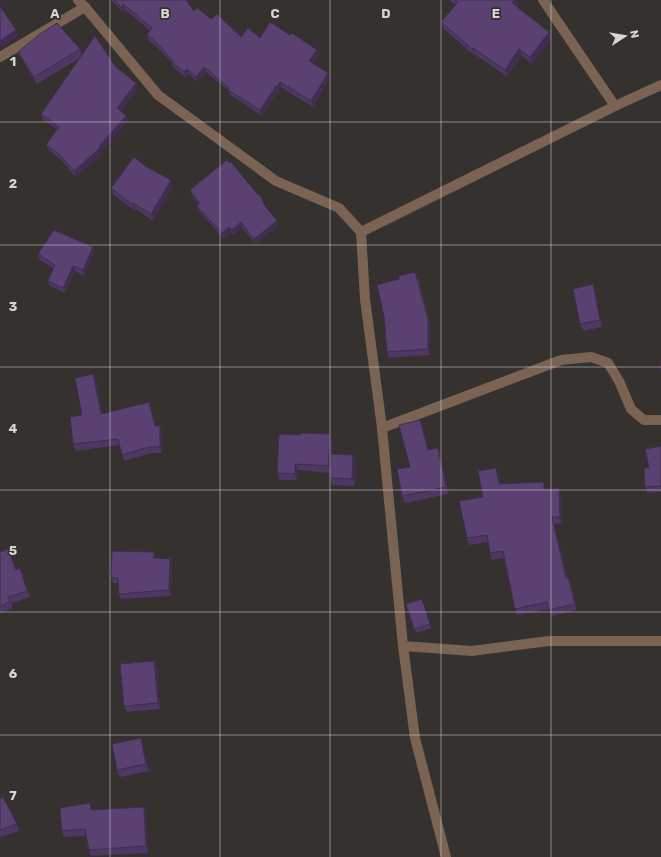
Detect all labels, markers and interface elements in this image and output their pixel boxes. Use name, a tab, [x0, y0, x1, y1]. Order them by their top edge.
text: A	[50, 6, 60, 21]
text: B	[160, 6, 170, 21]
text: C	[270, 6, 280, 21]
text: D	[381, 6, 391, 21]
text: E	[492, 6, 500, 21]
north arrow	[605, 16, 645, 56]
text: N	[627, 29, 641, 39]
text: 1	[10, 54, 16, 69]
text: 2	[9, 176, 17, 191]
text: 3	[9, 299, 18, 314]
text: 4	[9, 421, 18, 436]
text: 5	[9, 543, 17, 558]
text: 6	[9, 666, 18, 681]
text: 7	[9, 788, 17, 803]

